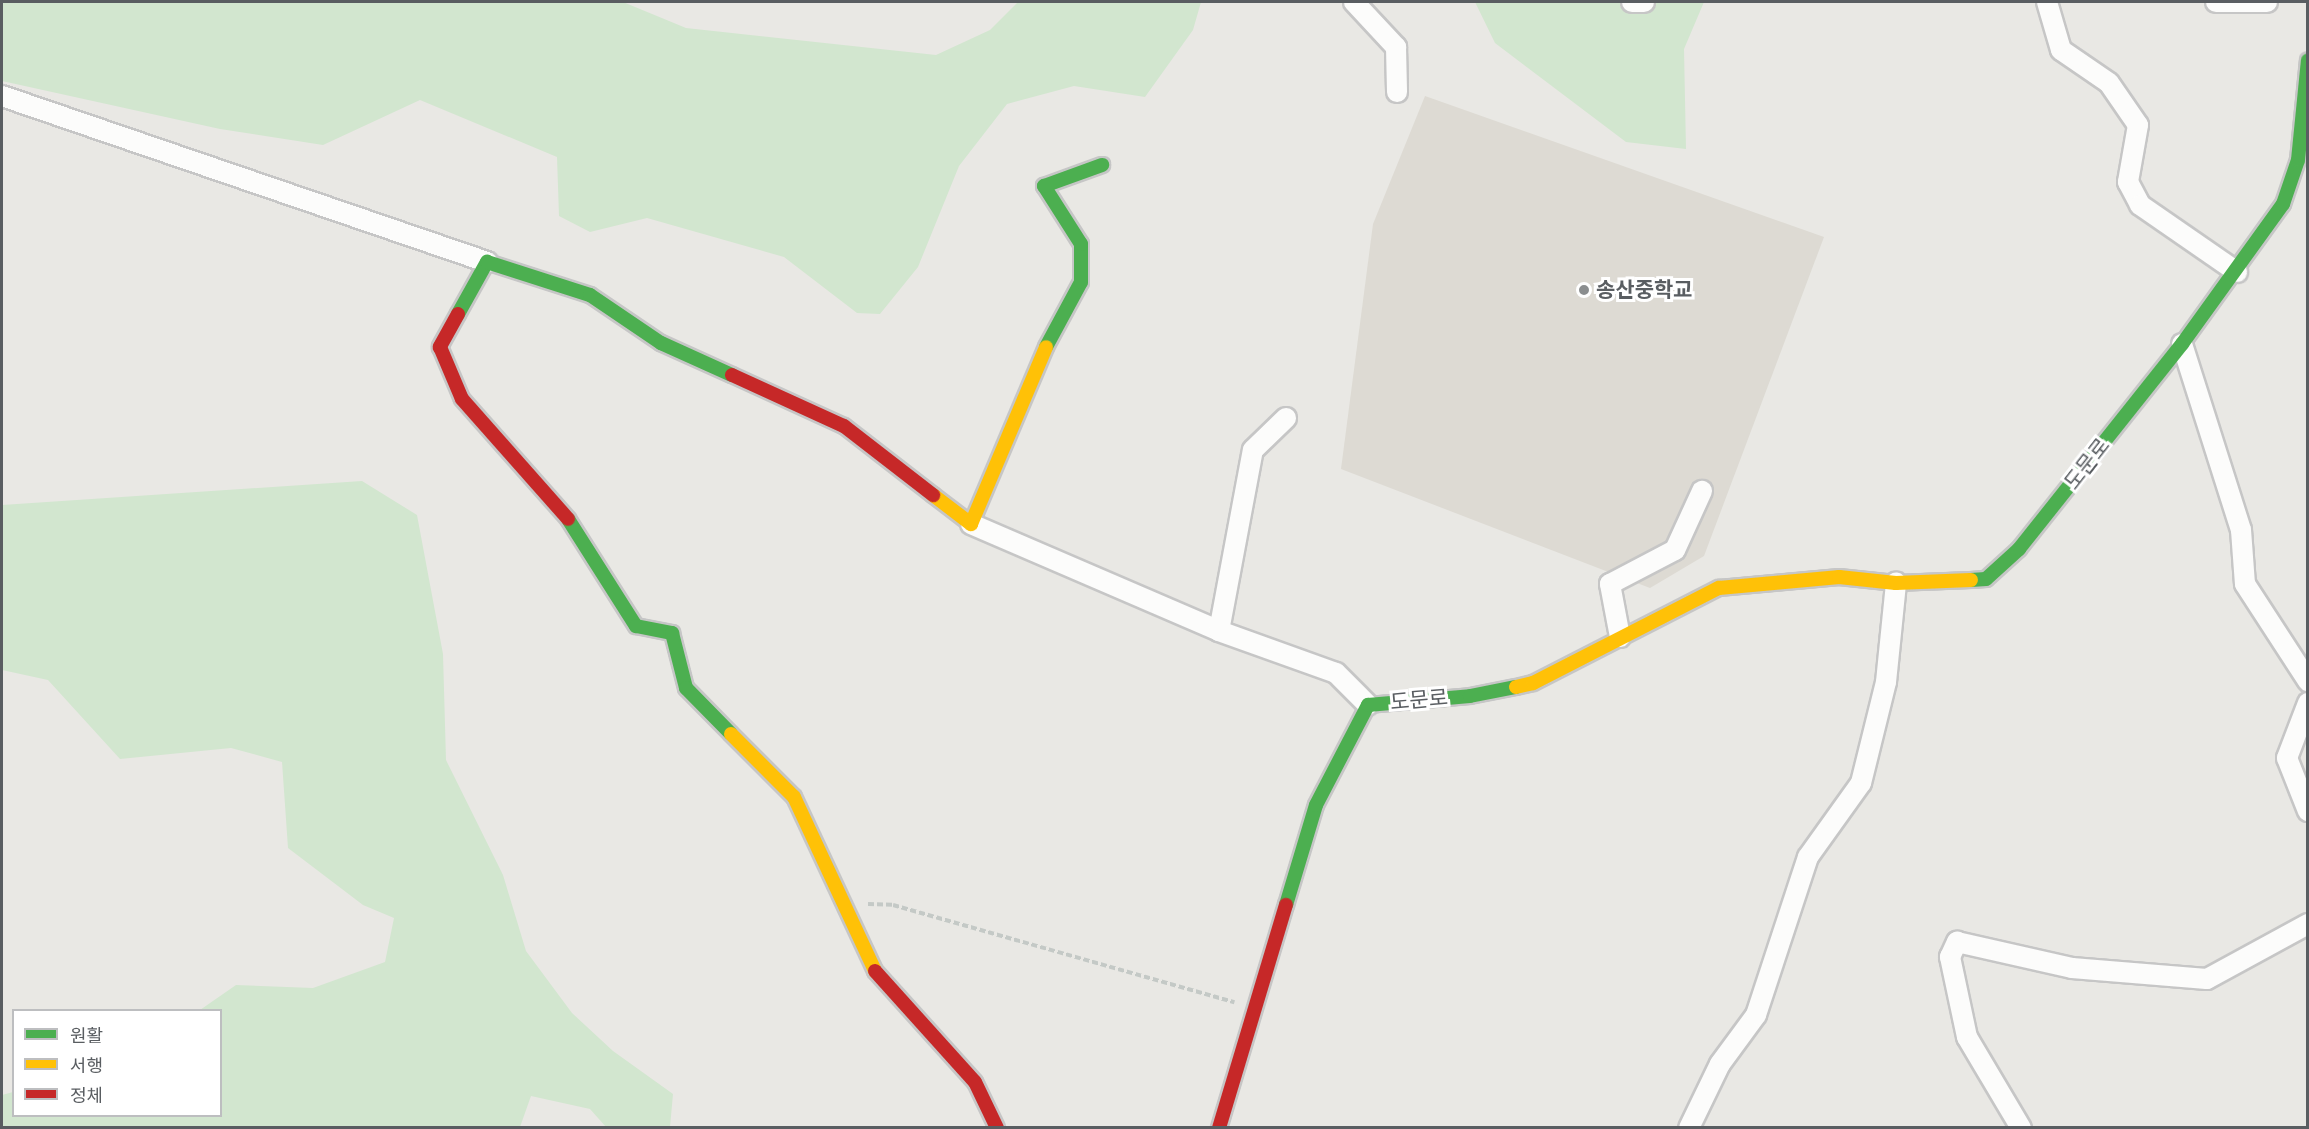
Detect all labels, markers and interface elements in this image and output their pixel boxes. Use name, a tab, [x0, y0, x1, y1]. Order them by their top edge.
place label: 송산중학교	[1596, 277, 1693, 303]
marker: 송산중학교	[1577, 283, 1591, 297]
street label: 도문로	[2059, 433, 2115, 495]
street label: 도문로	[1389, 685, 1449, 715]
legend	[12, 1009, 222, 1117]
text: 원활	[70, 1025, 103, 1047]
text: 서행	[70, 1055, 103, 1077]
text: 정체	[70, 1085, 103, 1107]

